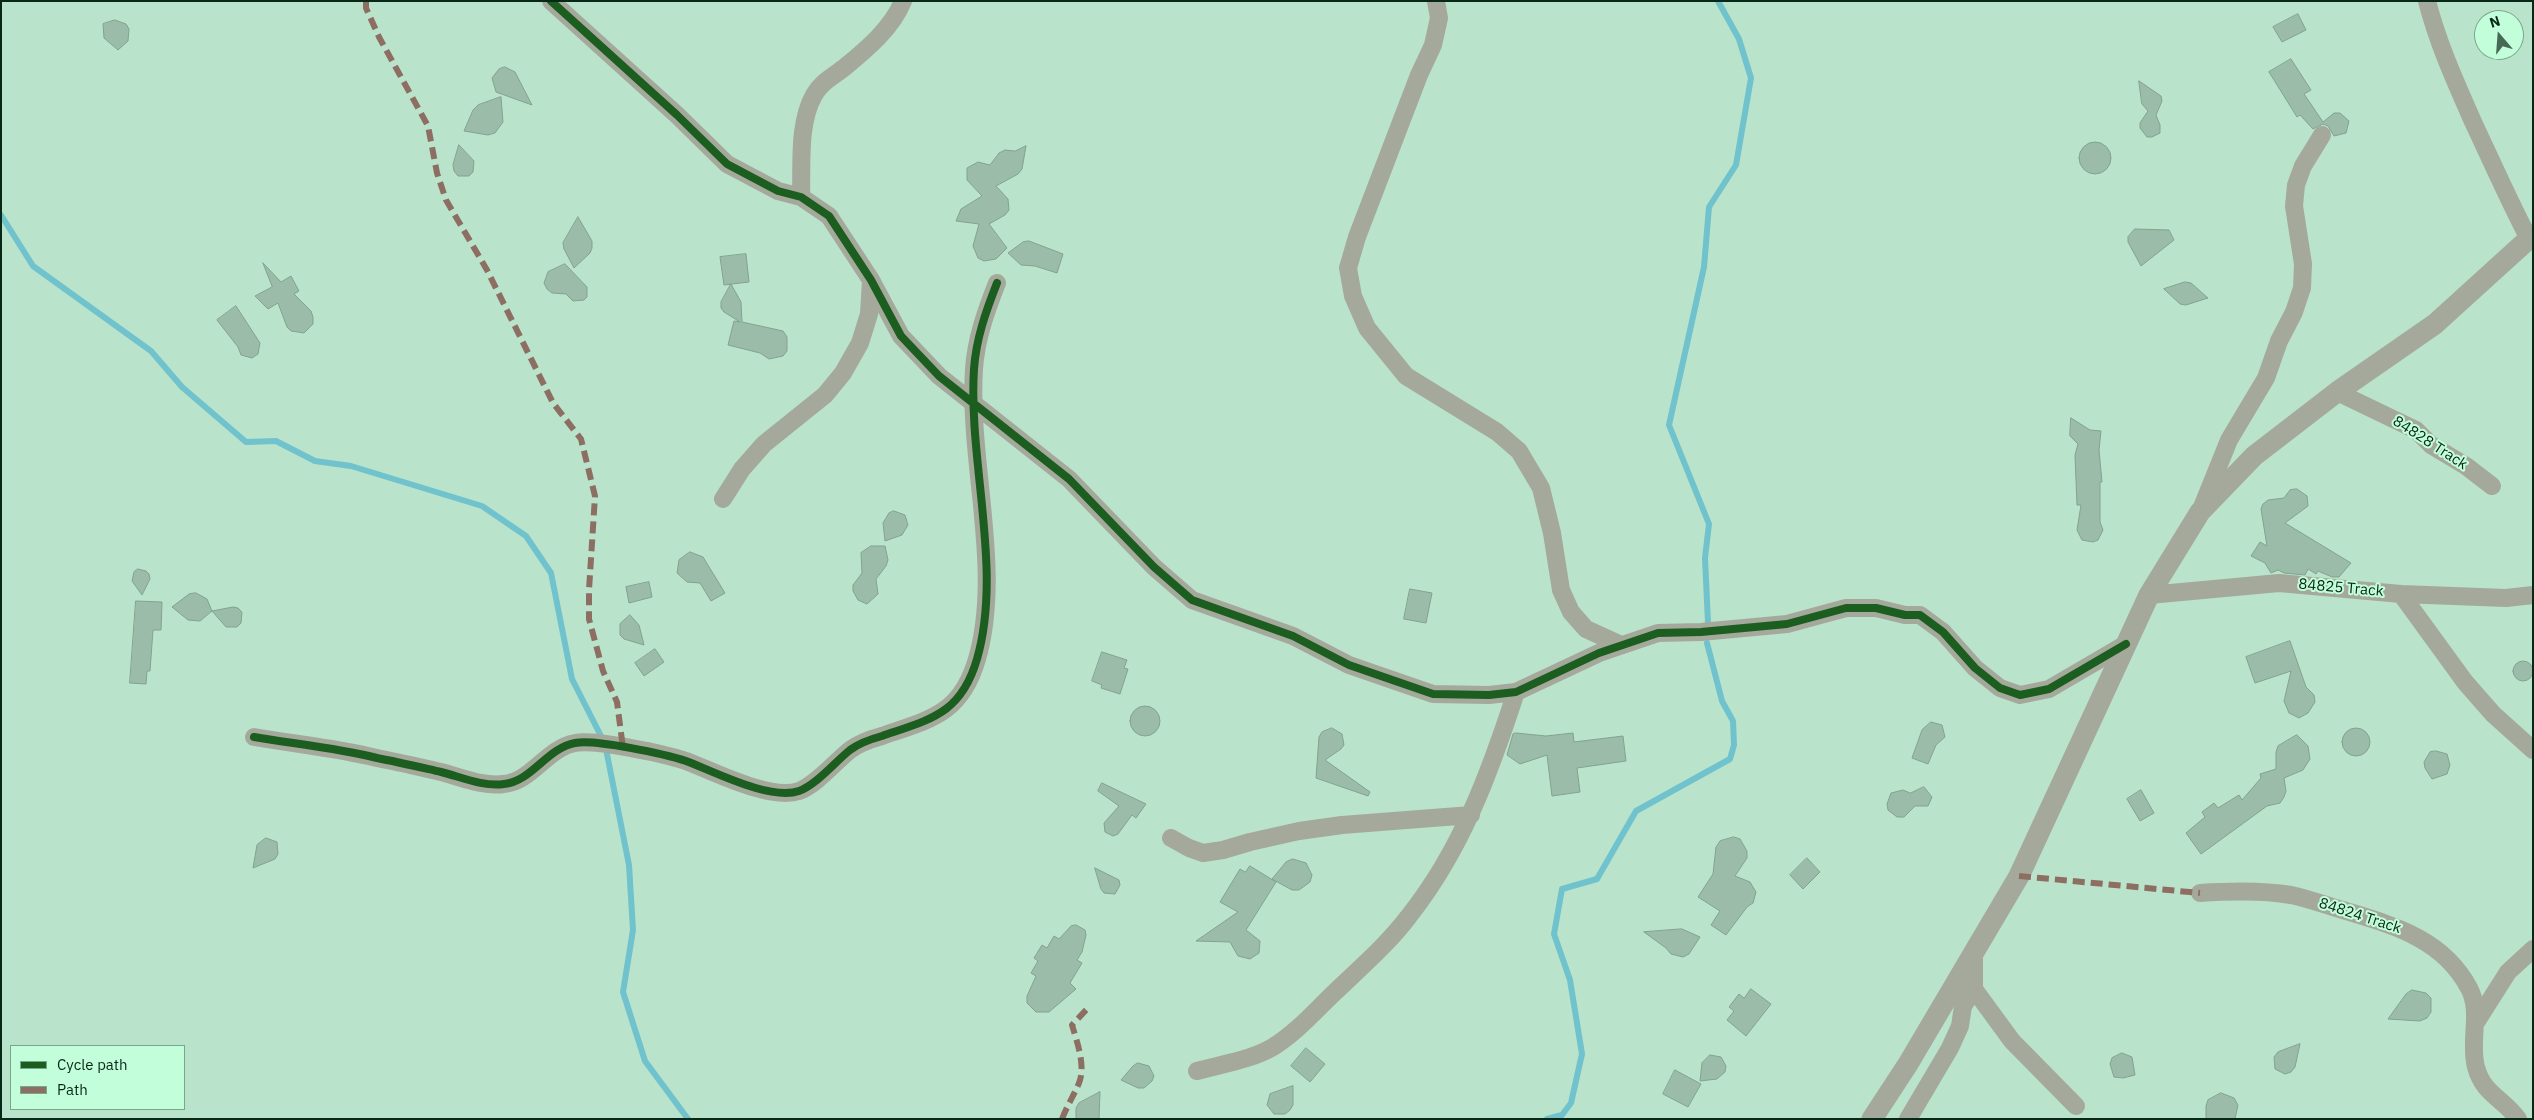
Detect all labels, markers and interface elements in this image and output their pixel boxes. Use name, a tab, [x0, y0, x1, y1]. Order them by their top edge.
north arrow	[2474, 10, 2524, 60]
text: N	[2487, 12, 2502, 32]
street label: 84828 Track	[2389, 412, 2471, 474]
street label: 84825 Track	[2298, 575, 2384, 601]
street label: 84824 Track	[2317, 894, 2403, 938]
legend	[10, 1045, 185, 1110]
text: Cycle path	[57, 1055, 128, 1074]
text: Path	[57, 1080, 88, 1099]

